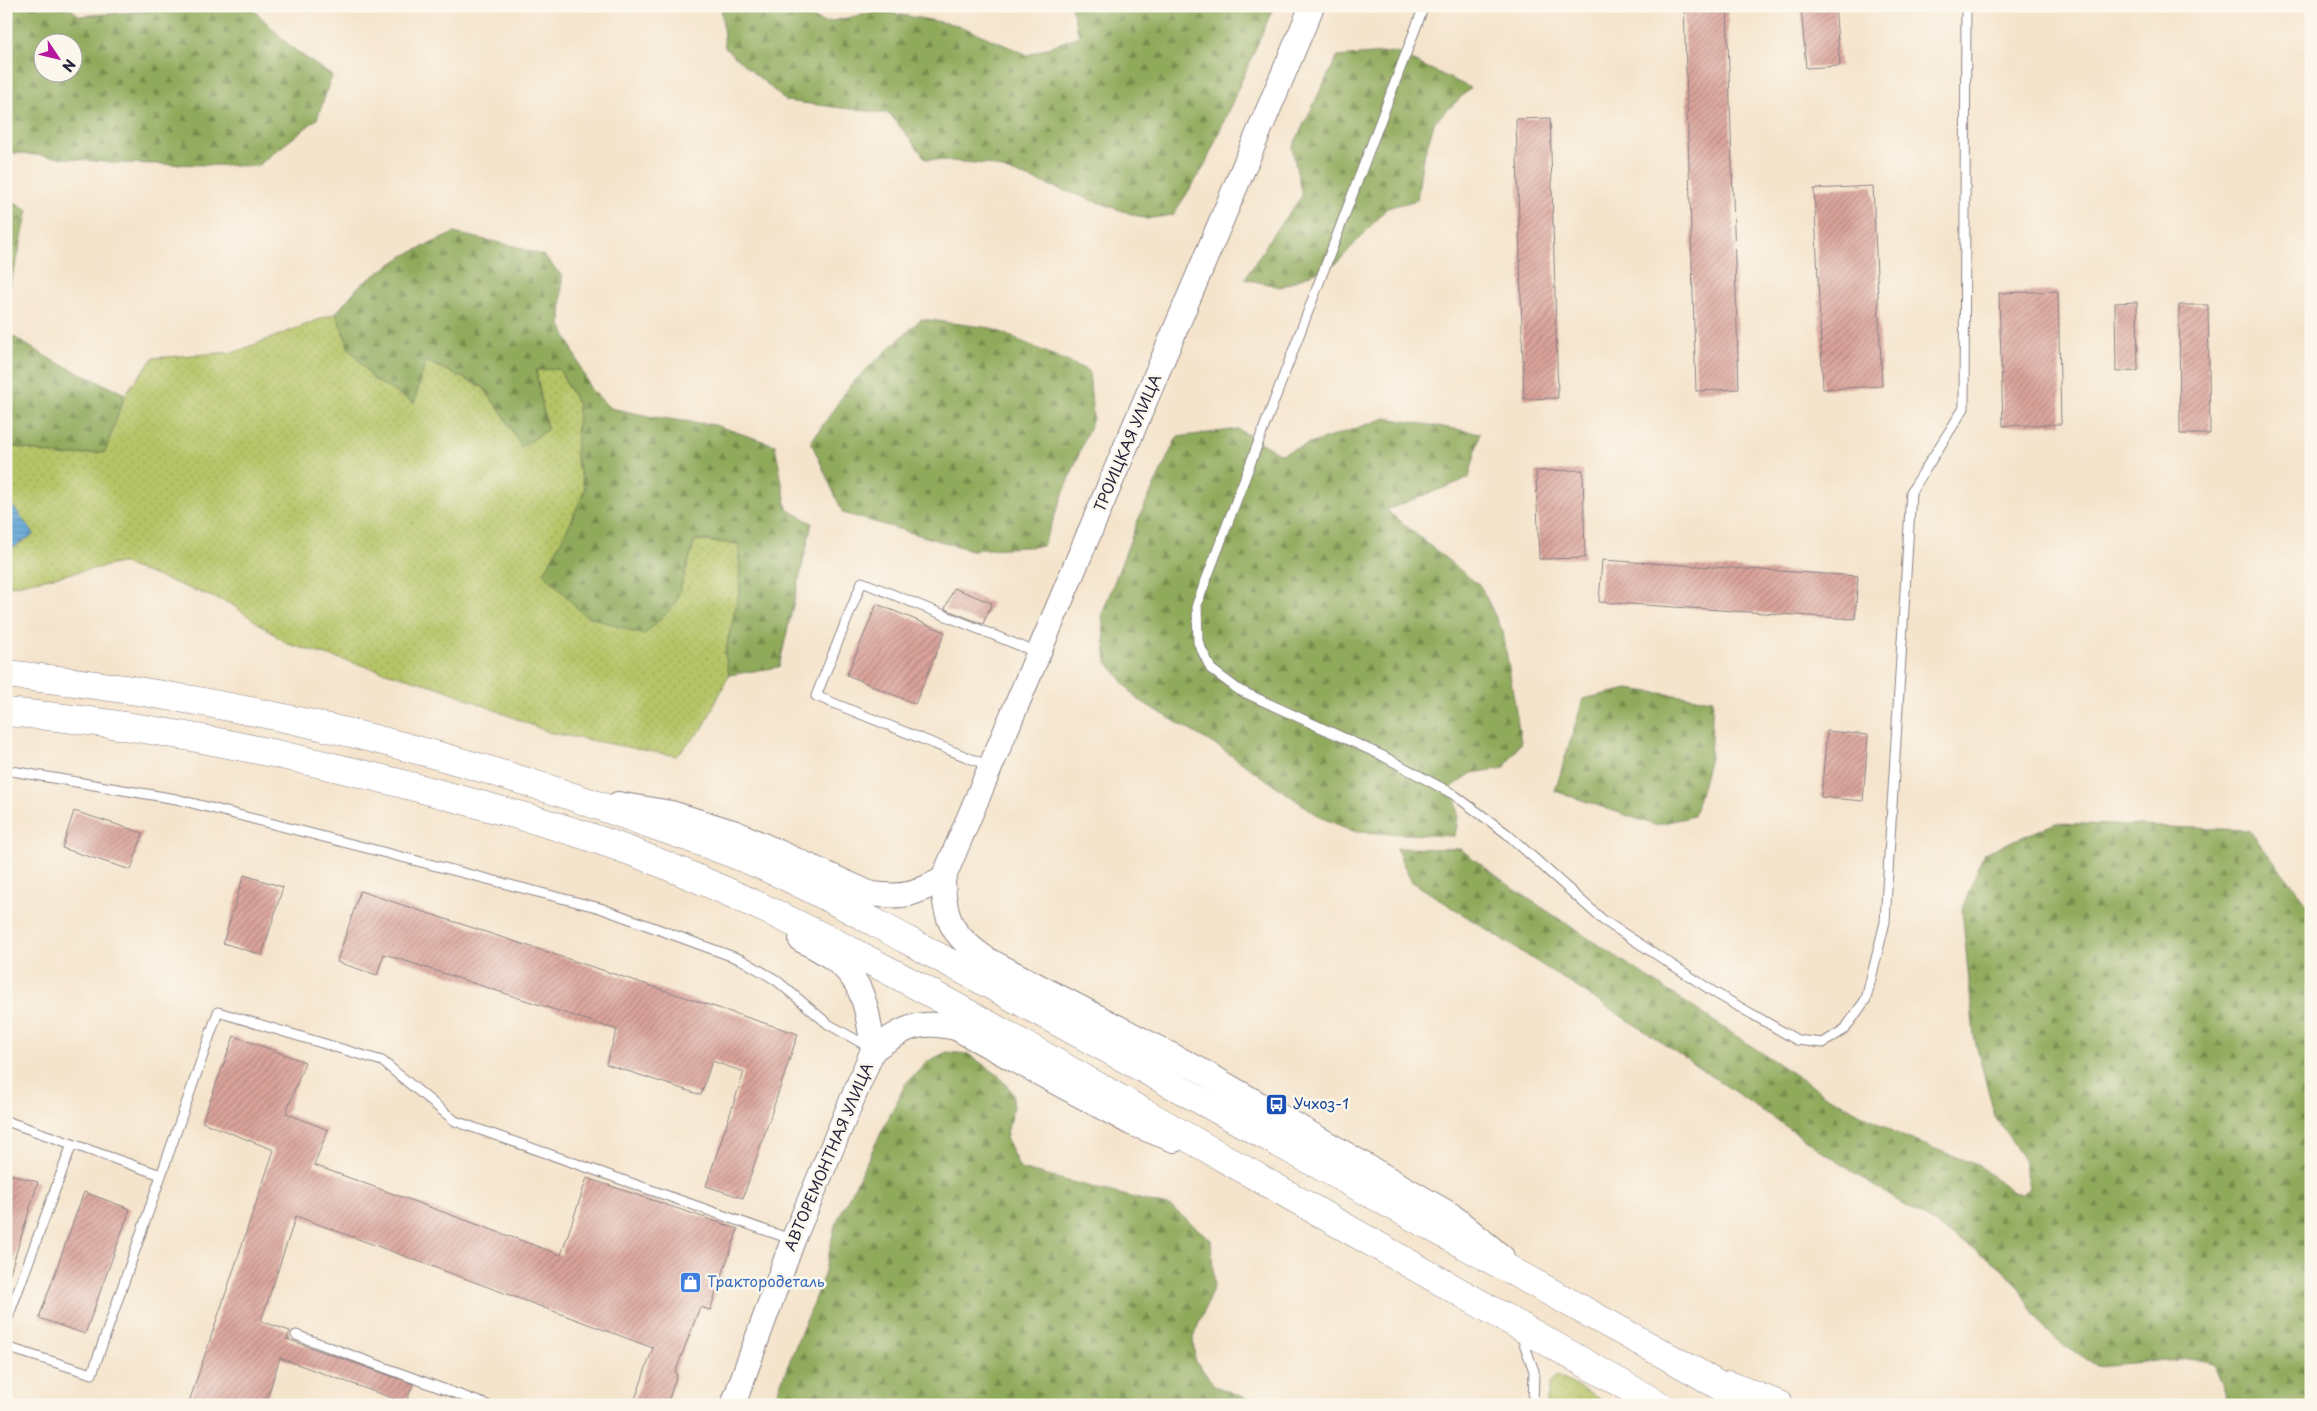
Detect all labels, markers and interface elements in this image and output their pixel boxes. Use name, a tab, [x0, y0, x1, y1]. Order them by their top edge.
north arrow	[32, 32, 82, 82]
text: N	[57, 55, 81, 76]
street label: ТРОИЦКАЯ УЛИЦА	[1087, 370, 1166, 515]
street label: АВТОРЕМОНТНАЯ УЛИЦА	[777, 1059, 878, 1254]
place label: Учхоз-1	[1293, 1091, 1349, 1114]
bus stop icon: Учхоз-1	[1265, 1092, 1289, 1116]
place label: Трактородеталь	[707, 1269, 825, 1292]
shop icon: Трактородеталь	[679, 1270, 703, 1294]

